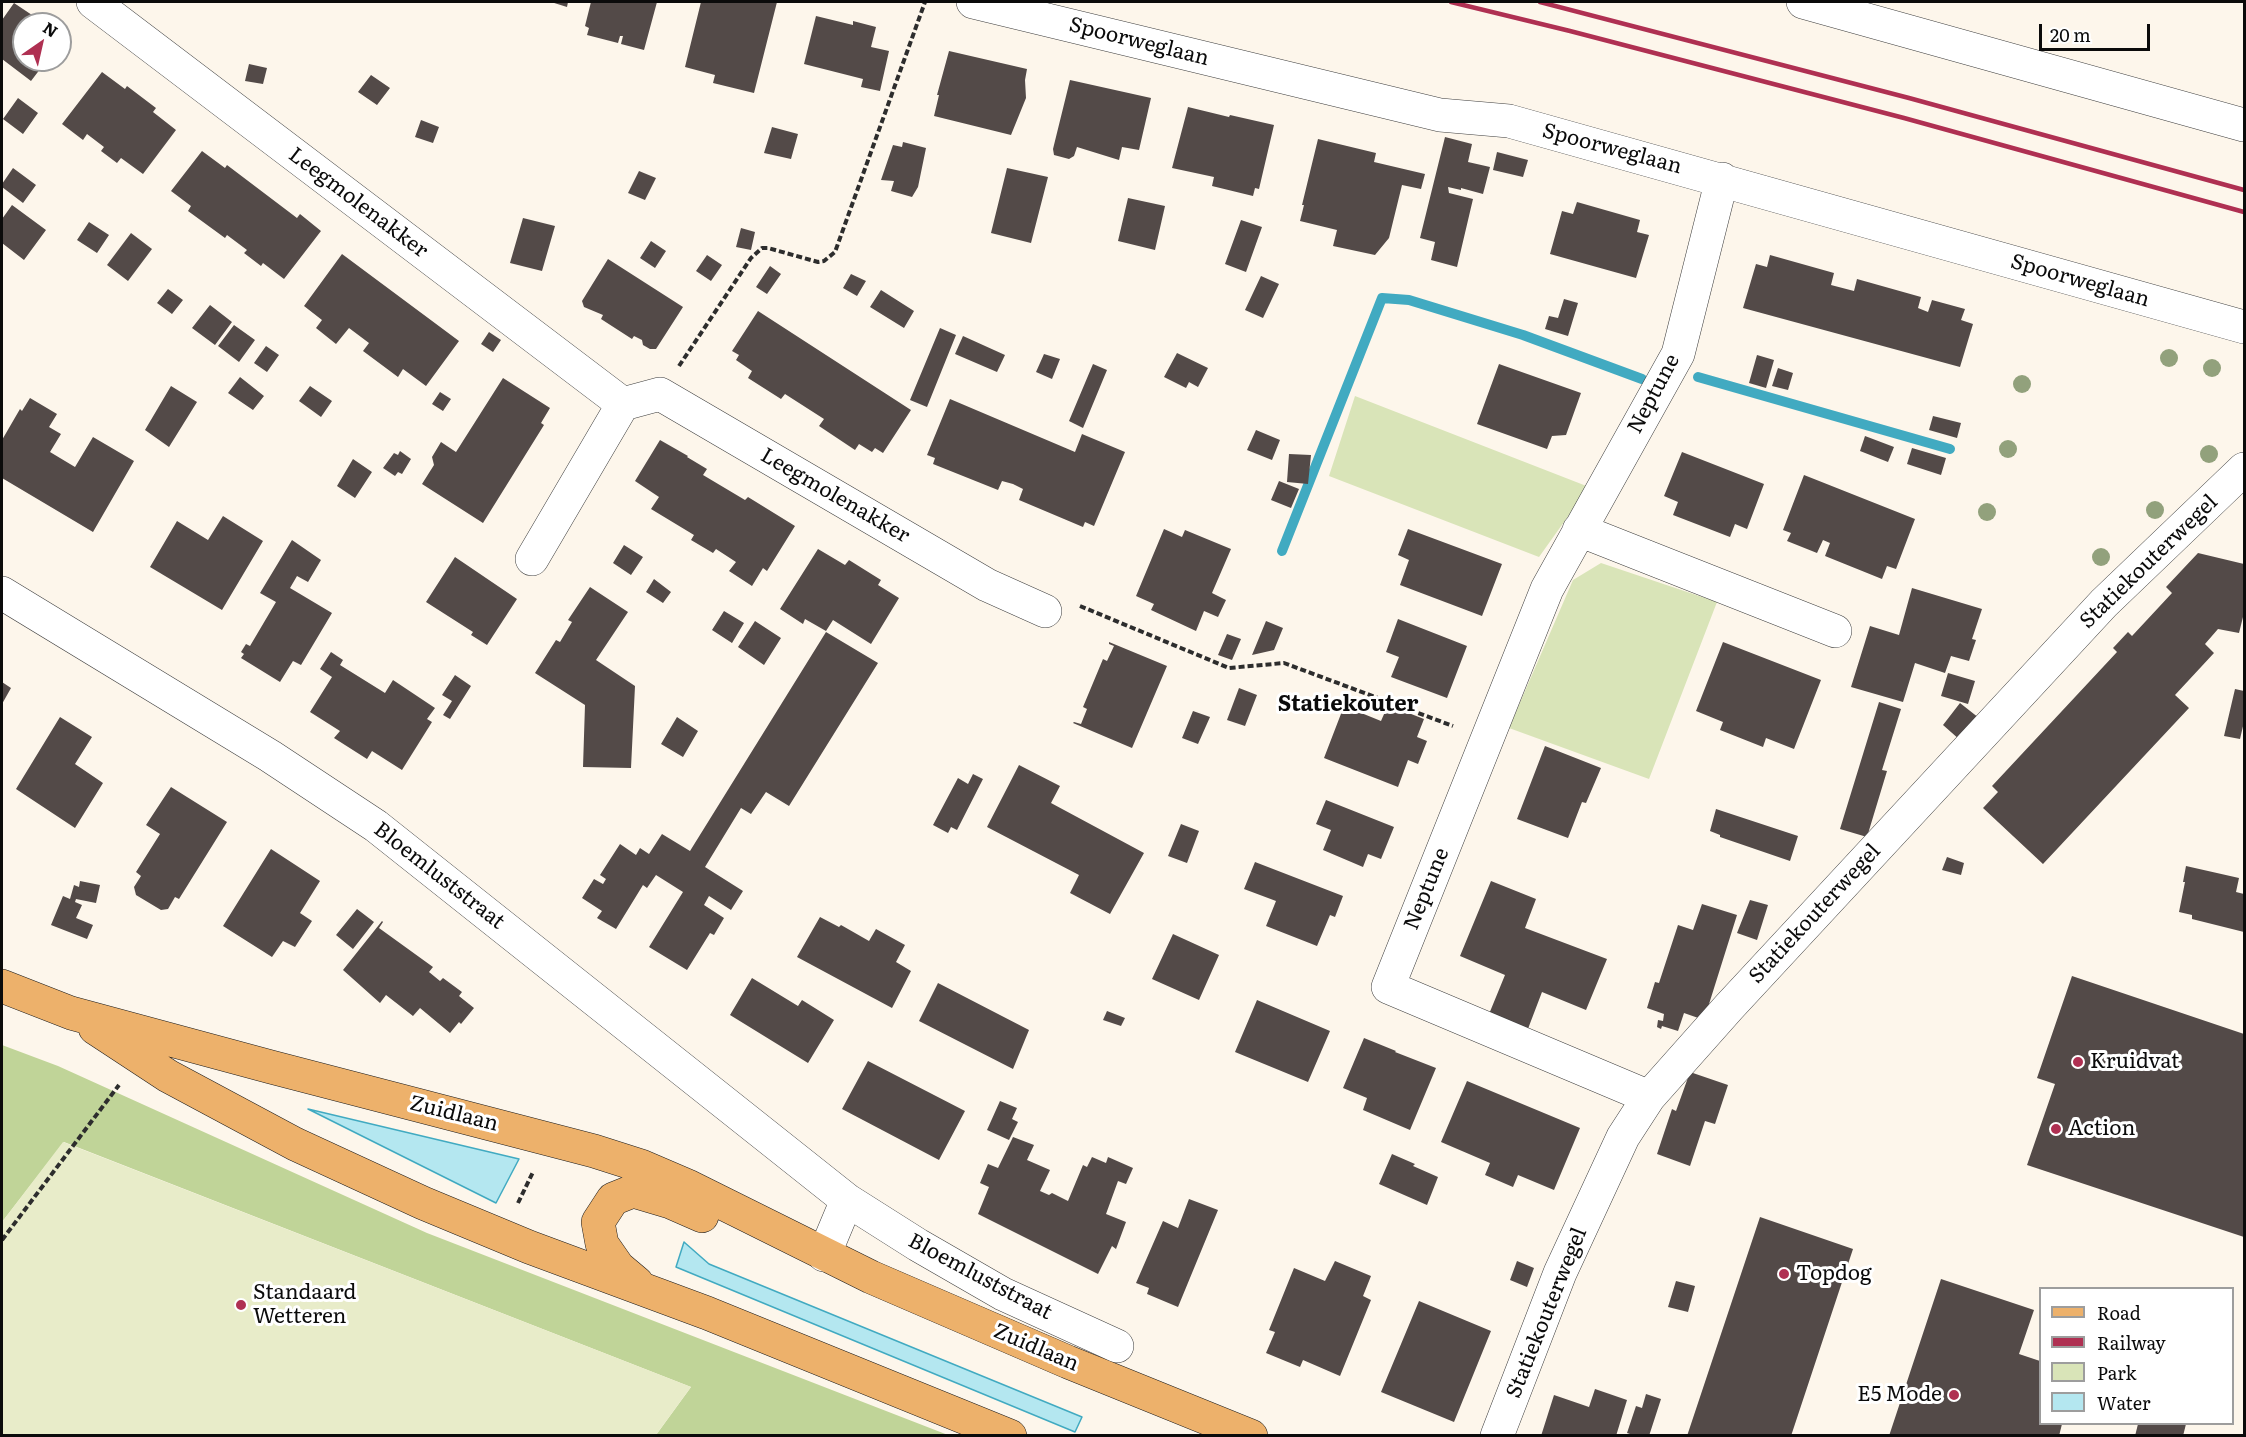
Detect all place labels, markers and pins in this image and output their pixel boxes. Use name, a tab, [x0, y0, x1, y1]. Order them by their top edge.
place label: Kruidvat	[2090, 1049, 2180, 1075]
marker: Kruidvat	[2071, 1055, 2085, 1069]
place label: Action	[2068, 1116, 2135, 1142]
marker: Action	[2049, 1122, 2063, 1136]
place label: Topdog	[1796, 1261, 1872, 1287]
marker: Topdog	[1777, 1267, 1791, 1281]
place label: Standaard Wetteren	[253, 1280, 356, 1330]
marker: Standaard Wetteren	[234, 1298, 248, 1312]
place label: E5 Mode	[1857, 1382, 1942, 1408]
marker: E5 Mode	[1947, 1388, 1961, 1402]

